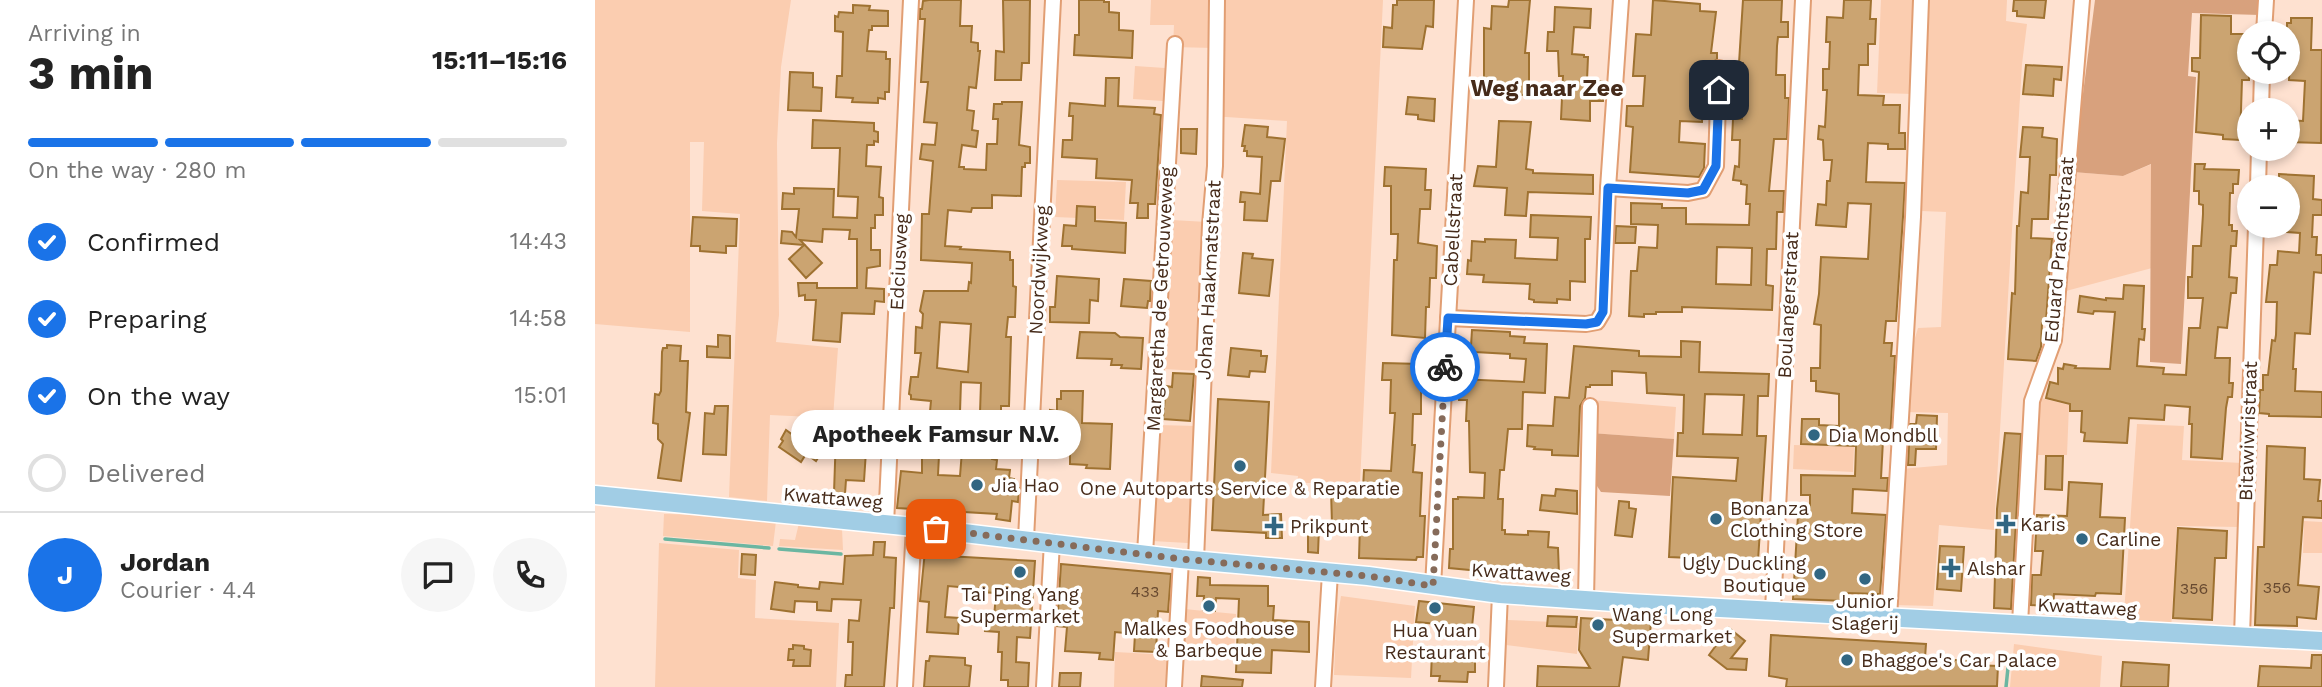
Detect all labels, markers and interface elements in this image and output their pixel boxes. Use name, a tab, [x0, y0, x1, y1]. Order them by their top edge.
text: Arriving in	[28, 20, 141, 47]
map controls	[2237, 21, 2300, 238]
button: locate	[2237, 21, 2300, 84]
text: 15:11–15:16	[432, 45, 567, 75]
text: 3 min	[28, 46, 154, 100]
pin	[1689, 60, 1749, 120]
icon: home	[1700, 71, 1738, 109]
district label: Weg naar Zee	[1471, 75, 1623, 102]
button: +	[2237, 98, 2300, 161]
street label: Eduard Prachtstraat	[2039, 156, 2079, 344]
text: On the way · 280 m	[28, 157, 246, 184]
street label: Margaretha de Getrouweweg	[1142, 165, 1178, 432]
street label: Cabellstraat	[1439, 173, 1467, 287]
button: −	[2237, 175, 2300, 238]
street label: Johan Haakmatstraat	[1192, 180, 1226, 380]
street label: Noordwijkweg	[1024, 204, 1054, 335]
street label: Edciusweg	[885, 212, 913, 311]
icon: check	[28, 223, 66, 261]
text: Confirmed	[87, 227, 220, 257]
text: 14:43	[510, 228, 567, 255]
street label: Boulangerstraat	[1773, 231, 1803, 379]
icon: check	[28, 300, 66, 338]
text: Preparing	[87, 304, 207, 334]
text: 14:58	[510, 305, 567, 332]
courier	[1410, 332, 1480, 402]
icon: bike	[1426, 348, 1464, 386]
street label: Bitawiwristraat	[2234, 361, 2262, 501]
icon: check	[28, 377, 66, 415]
text: On the way	[87, 381, 230, 411]
text: 15:01	[515, 382, 567, 409]
callout: Apotheek Famsur N.V.	[791, 410, 1081, 459]
text: Apotheek Famsur N.V.	[813, 421, 1059, 448]
place label: Dia Mondbll	[1828, 424, 1938, 447]
marker: Dia Mondbll	[1806, 427, 1822, 443]
text: Delivered	[87, 458, 206, 488]
marker: One Autoparts Service & Reparatie	[1232, 458, 1248, 474]
place label: Jia Hao	[991, 474, 1060, 497]
marker: Jia Hao	[969, 477, 985, 493]
place label: One Autoparts Service & Reparatie	[1080, 477, 1400, 500]
street label: Kwattaweg	[782, 482, 885, 514]
place label: Bonanza Clothing Store	[1730, 497, 1863, 542]
pin	[906, 499, 966, 559]
icon: bag	[917, 510, 955, 548]
marker: Bonanza Clothing Store	[1708, 511, 1724, 527]
place label: Karis	[2020, 513, 2066, 536]
place label: Prikpunt	[1290, 515, 1368, 538]
marker: Prikpunt	[1264, 516, 1284, 536]
marker: Karis	[1998, 516, 2014, 532]
place label: Carline	[2096, 528, 2161, 551]
marker: Carline	[2074, 531, 2090, 547]
button: chat	[401, 538, 475, 612]
button: phone	[493, 538, 567, 612]
text: Jordan	[120, 547, 210, 577]
place label: Ugly Duckling Boutique	[1682, 552, 1807, 597]
place label: Alshar	[1967, 557, 2026, 580]
street label: Kwattaweg	[1470, 558, 1572, 588]
marker: Alshar	[1941, 558, 1961, 578]
text: J	[57, 560, 73, 590]
marker: Tai Ping Yang Supermarket	[1012, 564, 1028, 580]
marker: Ugly Duckling Boutique	[1812, 566, 1828, 582]
marker: Junior Slagerij	[1857, 571, 1873, 587]
text: Courier · 4.4	[120, 577, 256, 604]
house number: 356	[2263, 578, 2291, 597]
house number: 356	[2180, 579, 2208, 598]
house number: 433	[1131, 582, 1159, 601]
place label: Tai Ping Yang Supermarket	[960, 583, 1080, 628]
place label: Junior Slagerij	[1831, 590, 1899, 635]
street label: Kwattaweg	[2037, 593, 2138, 621]
marker: Malkes Foodhouse & Barbeque	[1201, 598, 1217, 614]
marker: Hua Yuan Restaurant	[1427, 600, 1443, 616]
place label: Wang Long Supermarket	[1612, 603, 1732, 648]
place label: Malkes Foodhouse & Barbeque	[1123, 617, 1295, 662]
marker: Wang Long Supermarket	[1590, 617, 1606, 633]
place label: Hua Yuan Restaurant	[1384, 619, 1486, 664]
place label: Bhaggoe's Car Palace	[1861, 649, 2057, 672]
marker: Bhaggoe's Car Palace	[1839, 652, 1855, 668]

